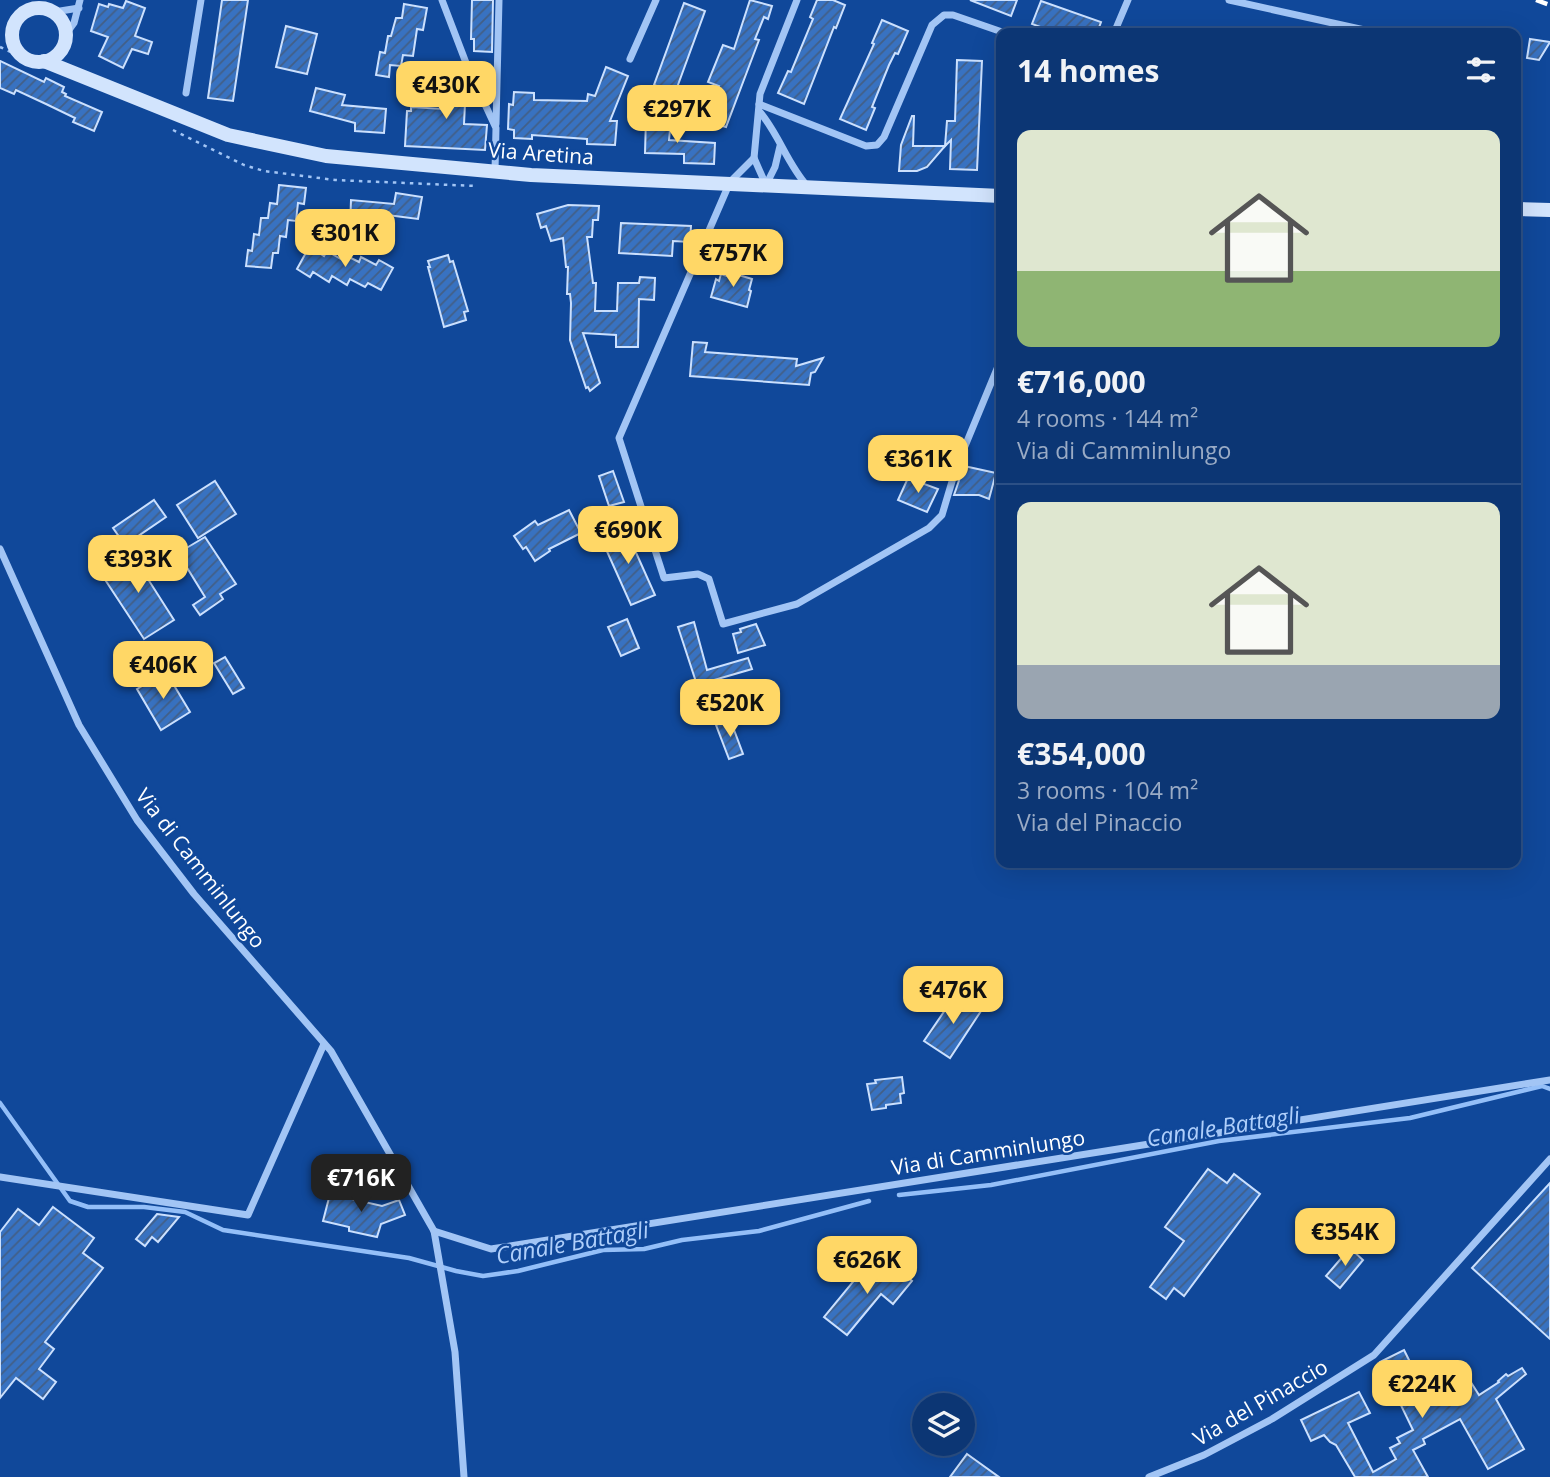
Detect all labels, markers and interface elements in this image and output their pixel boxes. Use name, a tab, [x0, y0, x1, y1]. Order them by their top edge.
text: 14 homes	[1017, 50, 1160, 91]
icon: filters	[1462, 51, 1500, 89]
pin: €430K	[397, 61, 495, 121]
text: €430K	[412, 68, 480, 100]
pin: €297K	[628, 86, 726, 145]
text: €297K	[643, 92, 711, 124]
street label: Via Aretina	[487, 135, 595, 171]
icon: home	[1196, 175, 1322, 301]
pin: €301K	[296, 210, 394, 269]
text: €301K	[311, 216, 379, 248]
pin: €757K	[684, 230, 782, 289]
text: €757K	[699, 236, 767, 268]
text: €716,000	[1017, 361, 1146, 402]
text: 4 rooms · 144 m²	[1017, 402, 1198, 434]
text: Via di Camminlungo	[1017, 434, 1231, 466]
pin: €361K	[869, 435, 967, 495]
text: €361K	[884, 442, 952, 474]
pin: €690K	[579, 506, 677, 566]
text: €690K	[594, 513, 662, 545]
pin: €393K	[89, 536, 187, 595]
text: €393K	[104, 542, 172, 574]
icon: home	[1196, 547, 1322, 673]
pin: €406K	[114, 642, 212, 701]
text: €406K	[129, 648, 197, 680]
pin: €520K	[681, 680, 779, 739]
text: €520K	[696, 686, 764, 718]
text: €354,000	[1017, 733, 1146, 774]
text: 3 rooms · 104 m²	[1017, 774, 1198, 806]
street label: Via di Camminlungo	[130, 782, 272, 954]
text: Via del Pinaccio	[1017, 806, 1182, 838]
pin: €476K	[904, 967, 1002, 1026]
text: €476K	[919, 973, 987, 1005]
water label: Canale Battagli	[1144, 1098, 1303, 1154]
street label: Via di Camminlungo	[889, 1123, 1087, 1181]
pin: €716K	[312, 1154, 410, 1214]
text: €716K	[327, 1161, 395, 1193]
pin: €354K	[1296, 1208, 1394, 1268]
water label: Canale Battagli	[493, 1213, 652, 1271]
text: €354K	[1311, 1215, 1379, 1247]
pin: €626K	[818, 1236, 916, 1296]
text: €626K	[833, 1243, 901, 1275]
street label: Via del Pinaccio	[1188, 1352, 1332, 1452]
pin: €224K	[1373, 1360, 1471, 1420]
text: €224K	[1388, 1367, 1456, 1399]
map controls	[912, 1393, 975, 1456]
button: layers	[912, 1393, 975, 1456]

